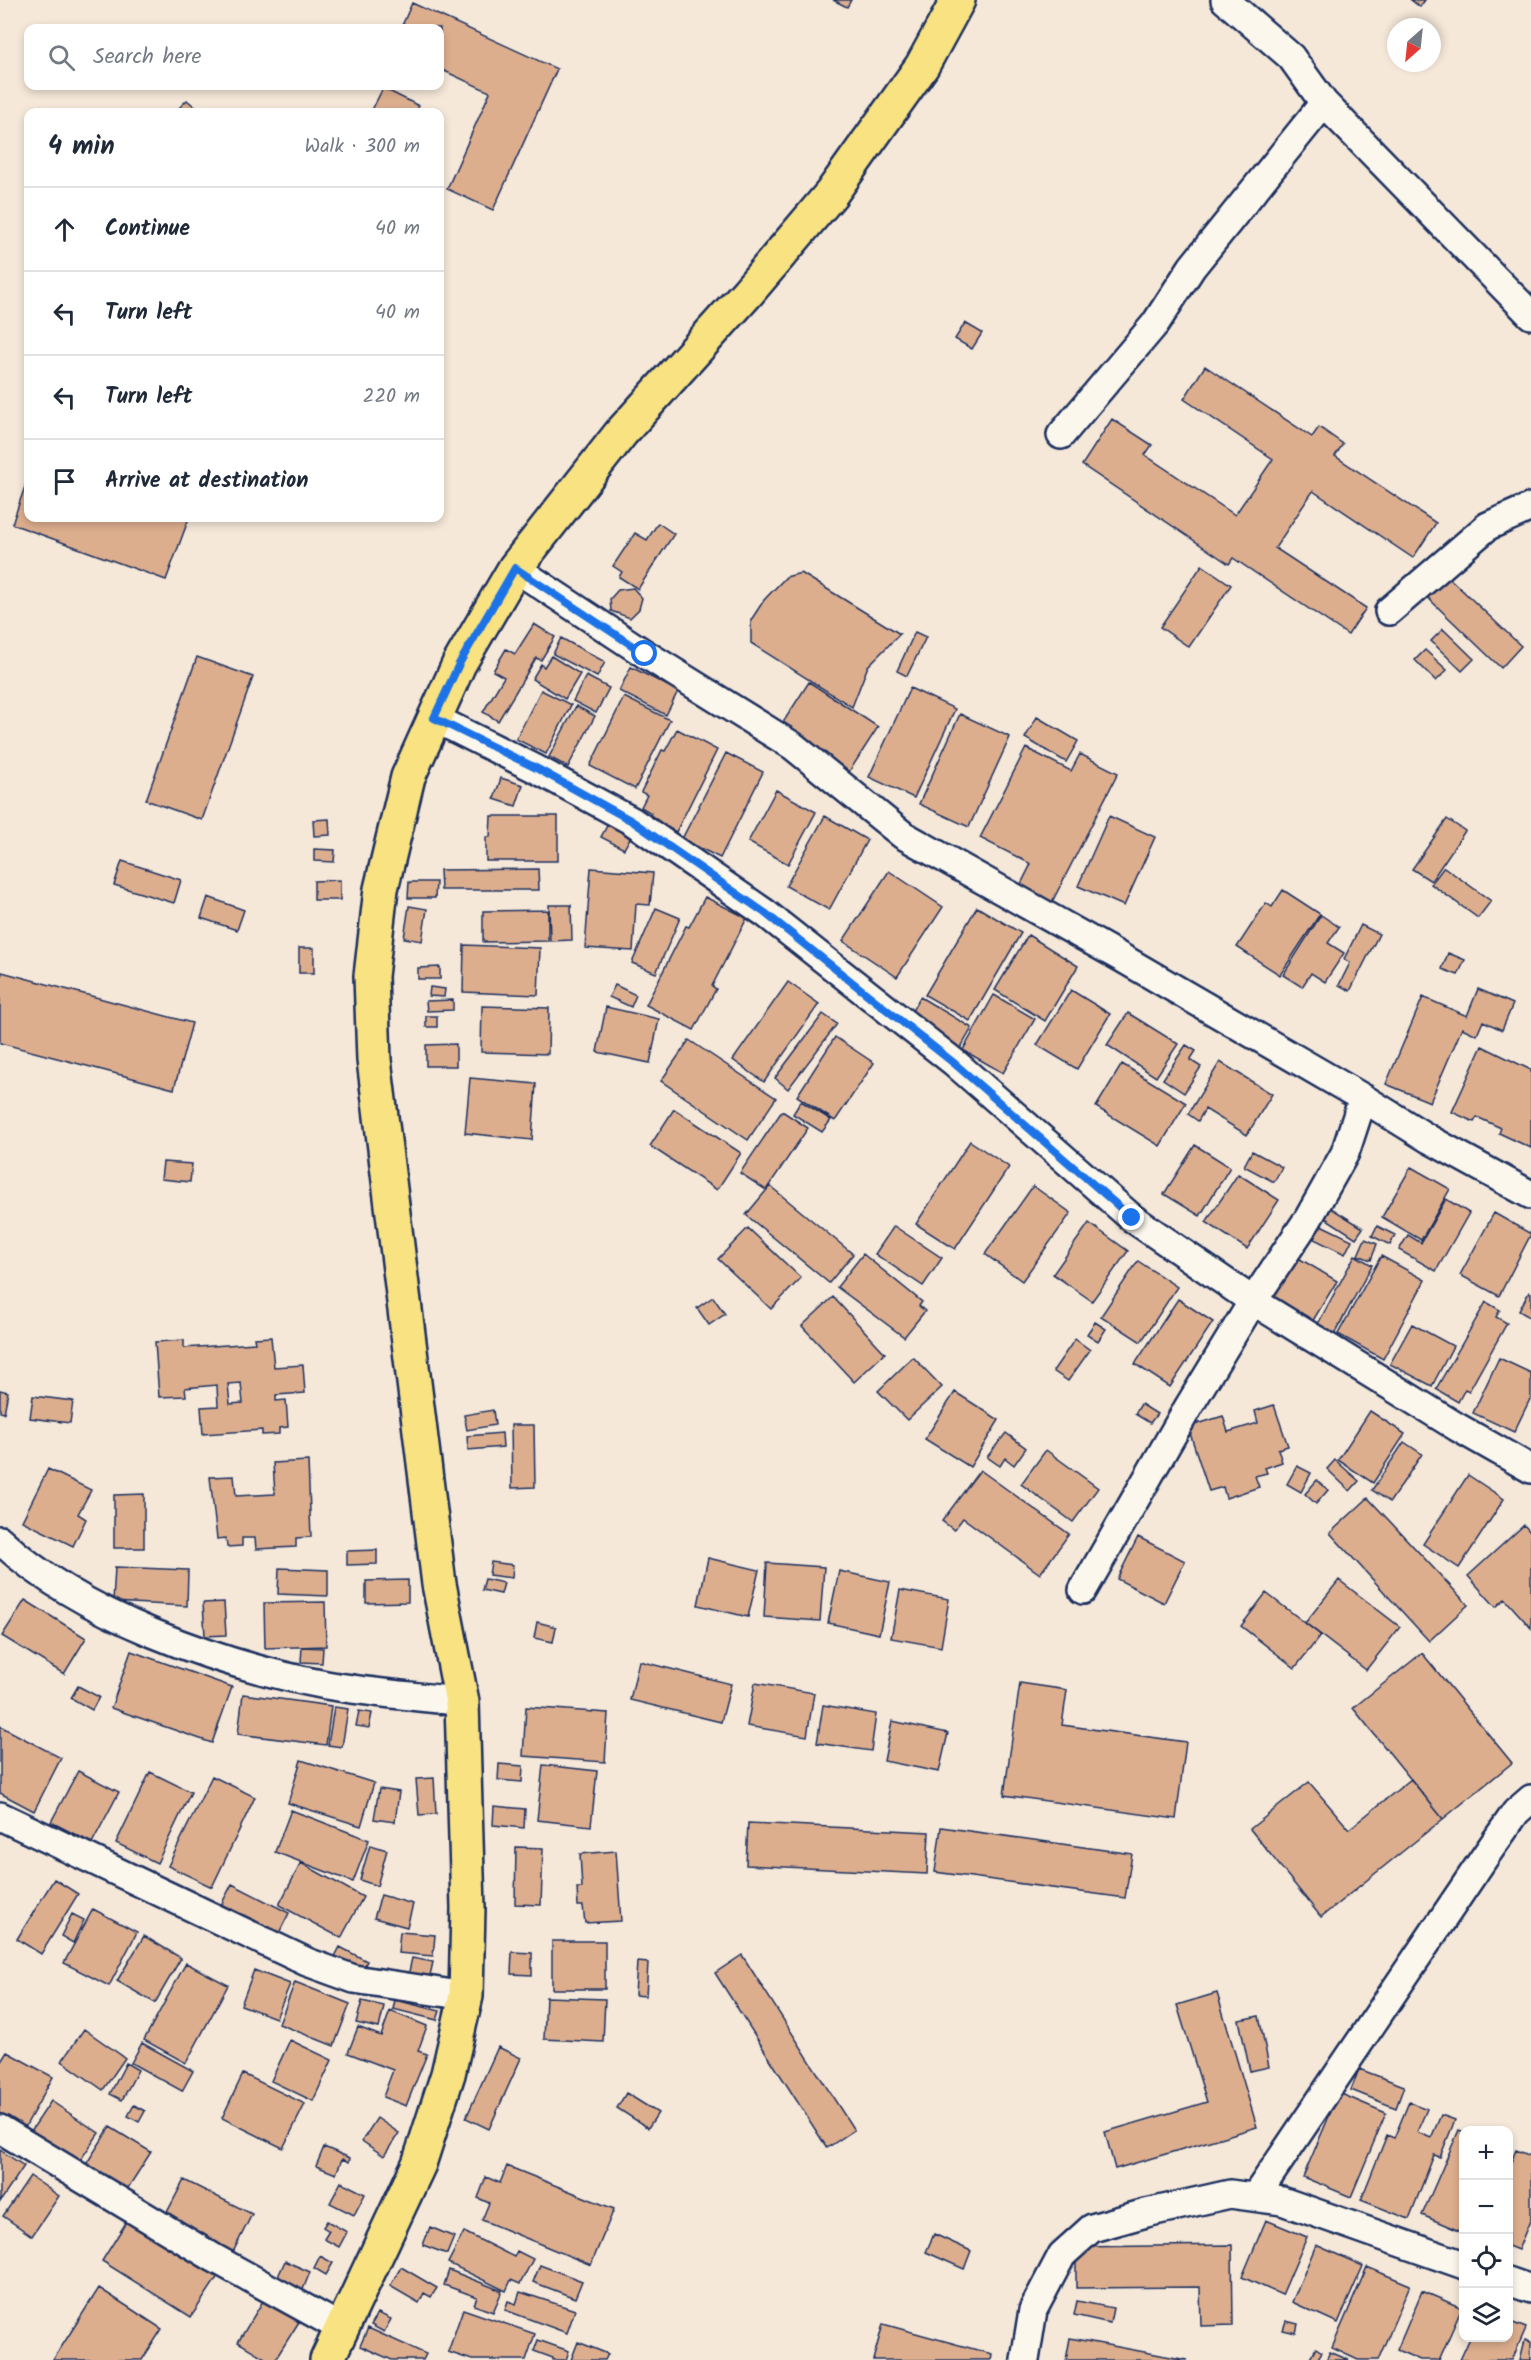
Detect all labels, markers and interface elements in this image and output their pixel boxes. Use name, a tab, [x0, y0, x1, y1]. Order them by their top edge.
north arrow	[1387, 18, 1441, 72]
search box	[24, 24, 444, 90]
text: Search here	[93, 40, 201, 75]
icon: search	[45, 41, 78, 74]
text: 4 min	[48, 126, 115, 168]
text: Walk · 300 m	[305, 131, 420, 163]
text: Continue	[105, 212, 190, 247]
icon: ahead	[48, 213, 81, 246]
text: 40 m	[375, 213, 420, 245]
text: Turn left	[105, 296, 192, 331]
icon: left	[48, 297, 81, 330]
text: 40 m	[375, 297, 420, 329]
text: Turn left	[105, 380, 192, 415]
icon: left	[48, 381, 81, 414]
text: 220 m	[363, 381, 420, 413]
text: Arrive at destination	[105, 464, 308, 499]
icon: arrive	[48, 465, 81, 498]
route start	[631, 640, 657, 666]
route end	[1118, 1204, 1144, 1230]
map controls	[1459, 2126, 1513, 2342]
button: +	[1459, 2126, 1513, 2180]
button: −	[1459, 2180, 1513, 2234]
button: locate	[1459, 2234, 1513, 2288]
button: layers	[1459, 2288, 1513, 2342]

